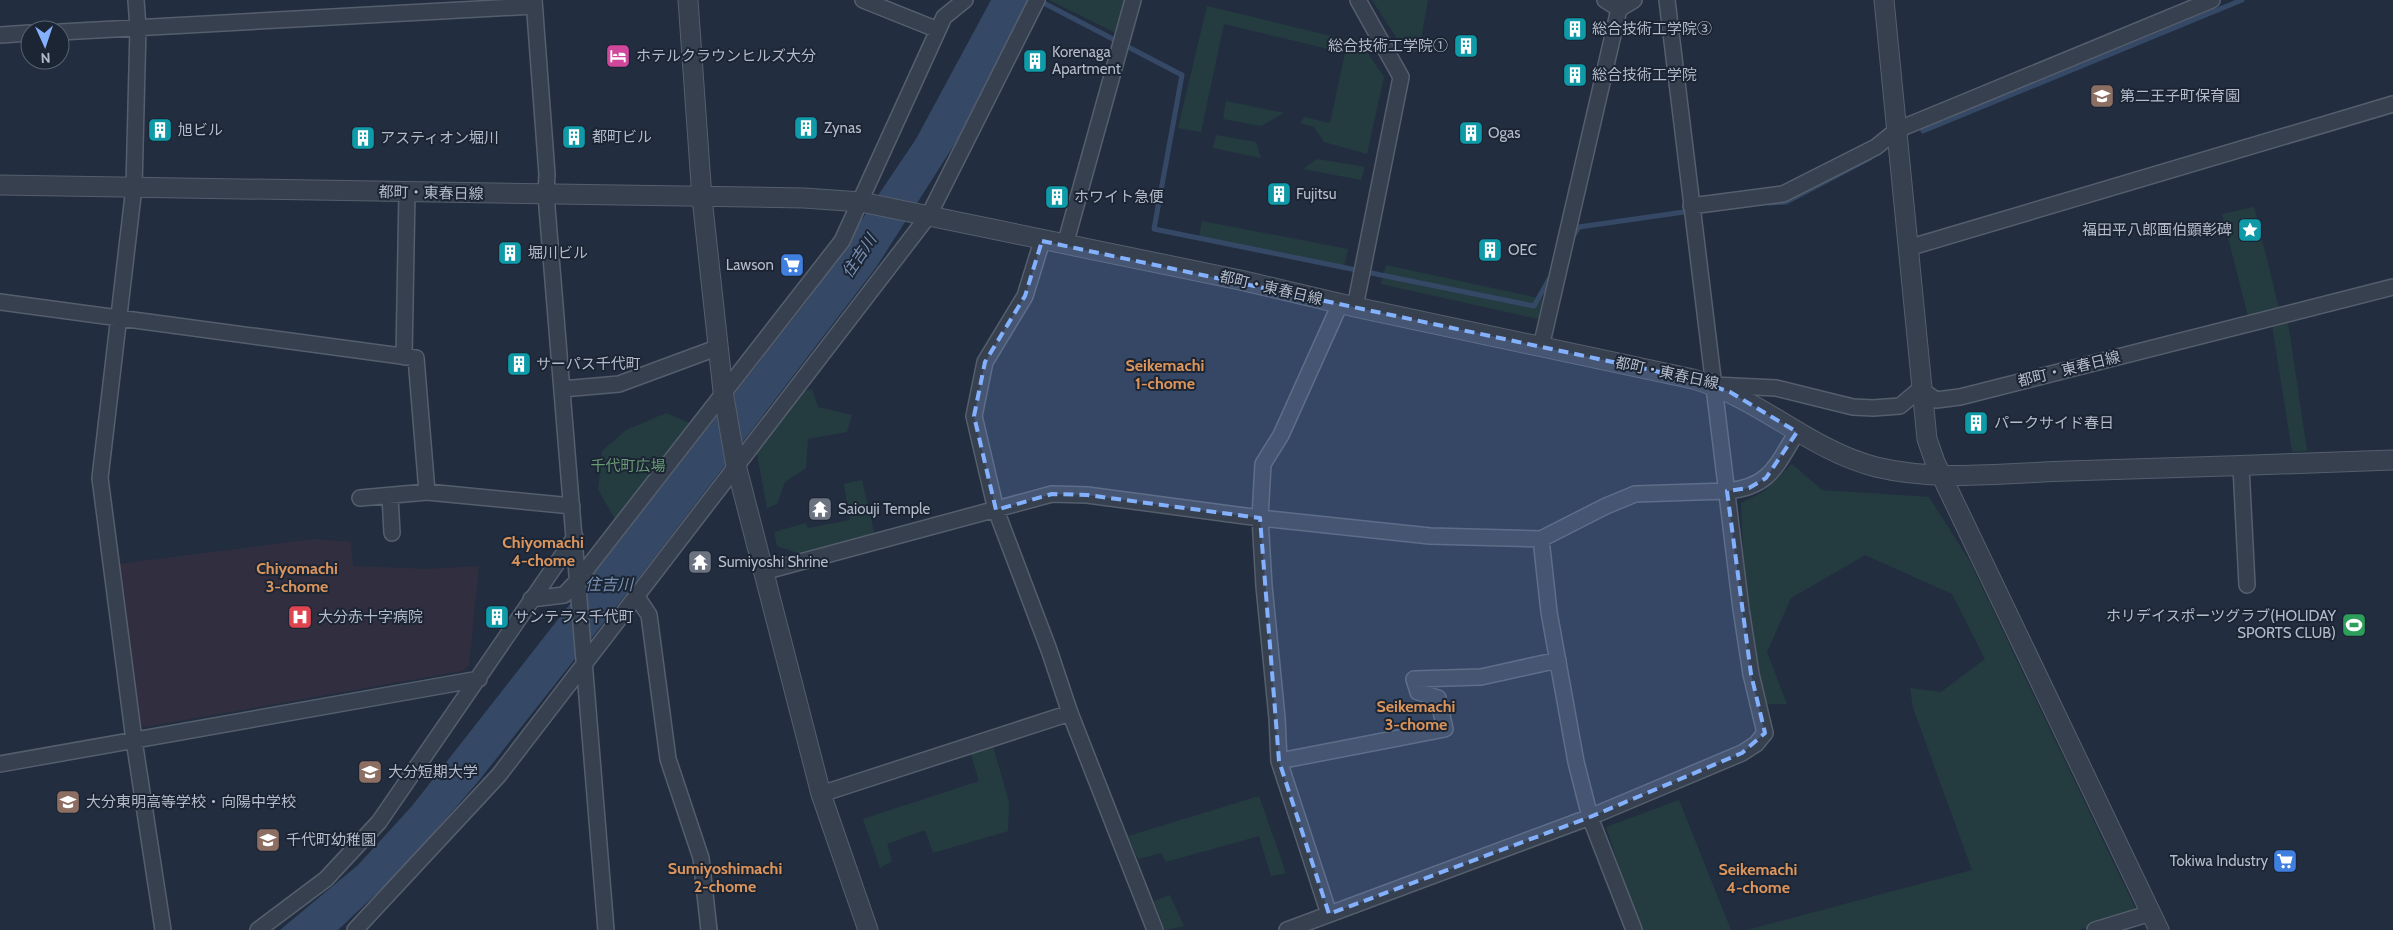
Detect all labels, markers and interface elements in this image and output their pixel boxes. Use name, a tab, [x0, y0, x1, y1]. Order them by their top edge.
building icon: 総合技術工学院③	[1562, 16, 1588, 42]
north arrow	[20, 20, 70, 70]
place label: 総合技術工学院③	[1592, 20, 1712, 38]
building icon: 総合技術工学院①	[1453, 33, 1479, 59]
place label: 総合技術工学院①	[1328, 37, 1448, 55]
hotel icon: ホテルクラウンヒルズ大分	[605, 43, 631, 69]
place label: Korenaga Apartment	[1052, 43, 1121, 78]
place label: ホテルクラウンヒルズ大分	[636, 47, 816, 65]
building icon: Korenaga Apartment	[1022, 48, 1048, 74]
text: N	[40, 49, 51, 67]
building icon: 総合技術工学院	[1562, 62, 1588, 88]
place label: 総合技術工学院	[1592, 66, 1697, 84]
school or university icon: 第二王子町保育園	[2089, 83, 2115, 109]
place label: 第二王子町保育園	[2120, 87, 2240, 105]
building icon: Zynas	[793, 115, 819, 141]
building icon: 旭ビル	[147, 117, 173, 143]
place label: Zynas	[824, 119, 861, 137]
building icon: Ogas	[1458, 120, 1484, 146]
place label: 旭ビル	[178, 121, 223, 139]
building icon: 都町ビル	[561, 124, 587, 150]
place label: Ogas	[1488, 124, 1520, 142]
building icon: アスティオン堀川	[350, 125, 376, 151]
place label: 都町ビル	[592, 128, 652, 146]
place label: アスティオン堀川	[380, 129, 499, 147]
building icon: Fujitsu	[1266, 181, 1292, 207]
street label: 都町・東春日線	[378, 183, 484, 203]
building icon: ホワイト急便	[1044, 184, 1070, 210]
place label: Fujitsu	[1296, 185, 1337, 203]
place label: ホワイト急便	[1074, 188, 1164, 206]
place icon: 福田平八郎画伯顕彰碑	[2237, 217, 2263, 243]
place label: 福田平八郎画伯顕彰碑	[2082, 221, 2232, 239]
water label: 住吉川	[838, 229, 881, 281]
building icon: OEC	[1477, 237, 1503, 263]
building icon: 堀川ビル	[497, 240, 523, 266]
place label: OEC	[1508, 241, 1537, 259]
place label: 堀川ビル	[528, 244, 588, 262]
supermarket icon: Lawson	[779, 252, 805, 278]
place label: Lawson	[726, 256, 774, 274]
street label: 都町・東春日線	[1218, 267, 1324, 309]
street label: 都町・東春日線	[2016, 348, 2122, 390]
building icon: サーパス千代町	[506, 351, 532, 377]
street label: 都町・東春日線	[1614, 353, 1720, 393]
place label: サーパス千代町	[536, 355, 641, 373]
district label: Seikemachi 1-chome	[1126, 356, 1204, 393]
building icon: パークサイド春日	[1963, 410, 1989, 436]
place label: パークサイド春日	[1994, 414, 2114, 432]
park label: 千代町広場	[590, 457, 666, 475]
temple icon: Saiouji Temple	[807, 496, 833, 522]
place label: Saiouji Temple	[838, 500, 930, 518]
district label: Chiyomachi 4-chome	[502, 533, 584, 570]
temple icon: Sumiyoshi Shrine	[687, 549, 713, 575]
place label: Sumiyoshi Shrine	[718, 553, 829, 571]
district label: Chiyomachi 3-chome	[256, 559, 338, 596]
water label: 住吉川	[585, 575, 635, 594]
hospital icon: 大分赤十字病院	[287, 604, 313, 630]
building icon: サンテラス千代町	[484, 604, 510, 630]
place label: ホリデイスポーツグラブ(HOLIDAY SPORTS CLUB)	[2106, 607, 2336, 642]
place label: 大分赤十字病院	[318, 608, 423, 626]
place label: サンテラス千代町	[514, 608, 634, 626]
sports icon: ホリデイスポーツグラブ(HOLIDAY SPORTS CLUB)	[2341, 612, 2367, 638]
district label: Seikemachi 3-chome	[1377, 697, 1455, 734]
school or university icon: 大分短期大学	[357, 759, 383, 785]
place label: 大分短期大学	[388, 763, 478, 781]
school or university icon: 大分東明高等学校・向陽中学校	[55, 789, 81, 815]
place label: 大分東明高等学校・向陽中学校	[86, 793, 296, 811]
school or university icon: 千代町幼稚園	[255, 827, 281, 853]
place label: 千代町幼稚園	[286, 831, 376, 849]
supermarket icon: Tokiwa Industry	[2272, 848, 2298, 874]
place label: Tokiwa Industry	[2170, 852, 2268, 870]
district label: Sumiyoshimachi 2-chome	[668, 859, 782, 896]
district label: Seikemachi 4-chome	[1719, 860, 1797, 897]

